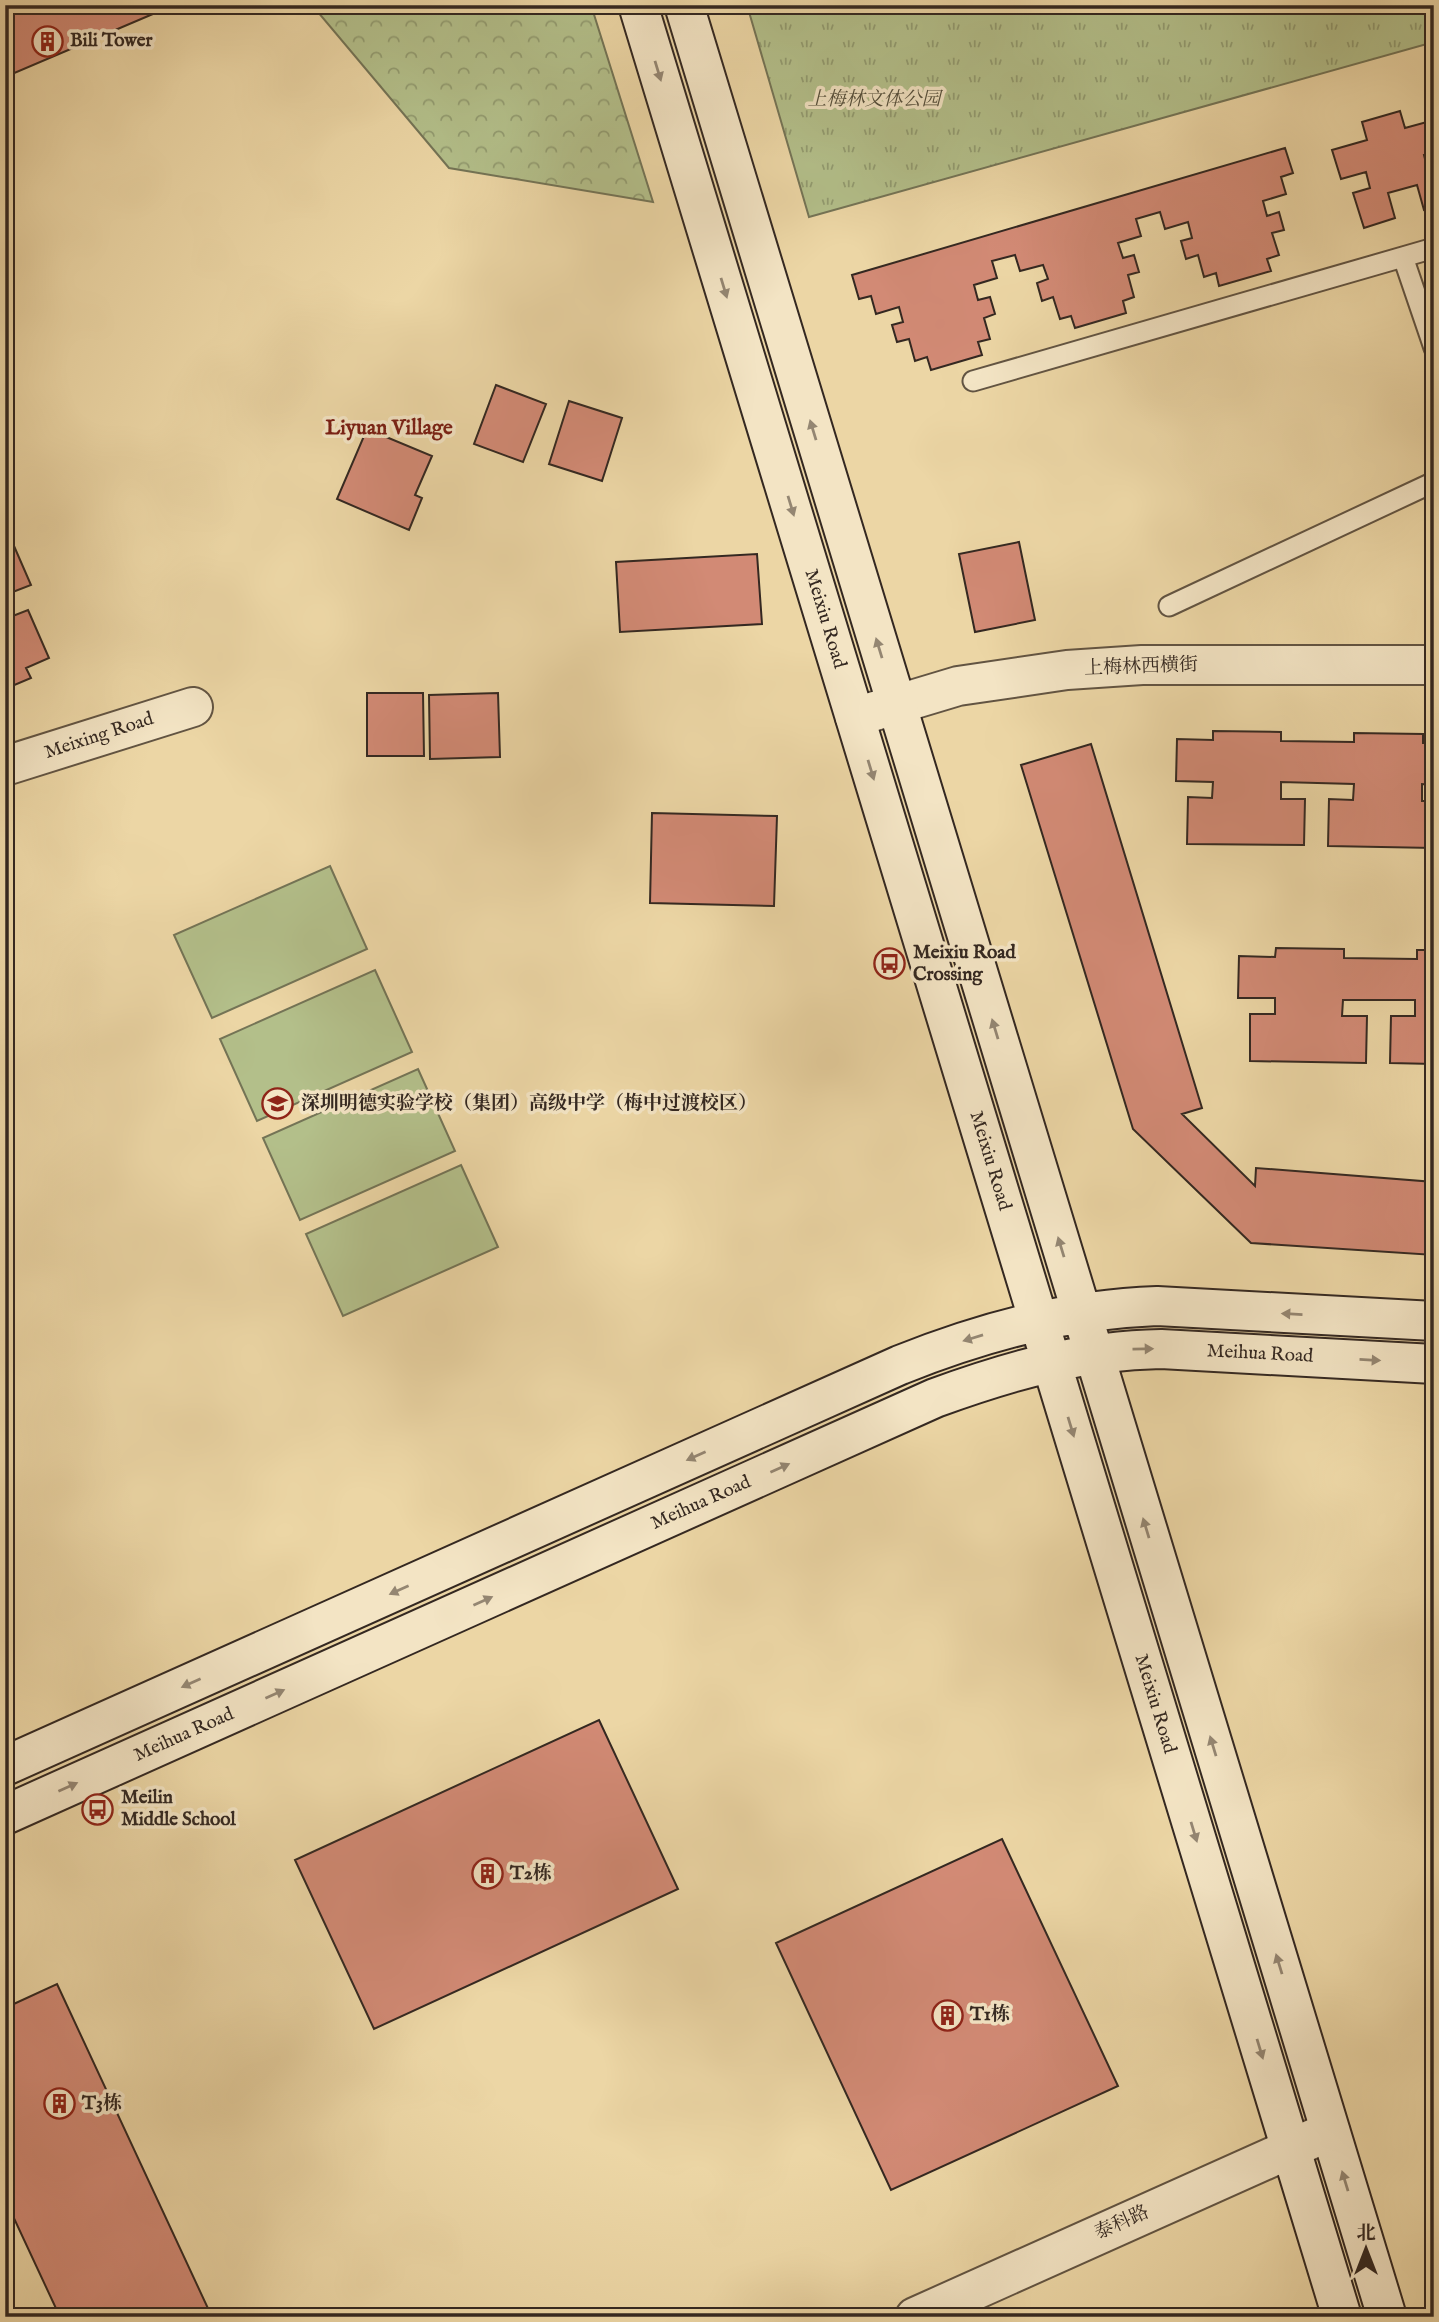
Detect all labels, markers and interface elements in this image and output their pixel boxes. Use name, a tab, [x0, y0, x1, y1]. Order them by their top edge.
building icon: Bili Tower	[30, 24, 64, 58]
place label: Bili Tower	[70, 29, 153, 53]
one-way arrow	[653, 60, 664, 81]
park label: 上梅林文体公园	[807, 88, 943, 112]
one-way arrow	[720, 278, 730, 299]
district label: Liyuan Village	[325, 415, 453, 442]
one-way arrow	[807, 419, 817, 440]
one-way arrow	[786, 495, 796, 516]
street label: Meixiu Road	[799, 566, 852, 672]
one-way arrow	[873, 637, 883, 658]
street label: 上梅林西横街	[1084, 653, 1198, 681]
street label: Meixing Road	[41, 707, 157, 765]
one-way arrow	[866, 760, 877, 781]
place label: Meixiu Road Crossing	[913, 941, 1017, 987]
bus stop icon: Meixiu Road Crossing	[873, 947, 907, 981]
one-way arrow	[989, 1019, 999, 1040]
school or university icon: 深圳明德实验学校（集团）高级中学（梅中过渡校区）	[261, 1087, 295, 1121]
place label: 深圳明德实验学校（集团）高级中学（梅中过渡校区）	[301, 1092, 757, 1116]
street label: Meixiu Road	[964, 1108, 1017, 1214]
one-way arrow	[1055, 1236, 1065, 1257]
one-way arrow	[1281, 1308, 1303, 1319]
one-way arrow	[962, 1334, 983, 1344]
street label: Meihua Road	[1206, 1339, 1315, 1369]
one-way arrow	[1132, 1343, 1154, 1355]
one-way arrow	[1359, 1355, 1381, 1366]
one-way arrow	[1066, 1416, 1076, 1437]
one-way arrow	[686, 1450, 706, 1462]
one-way arrow	[770, 1462, 790, 1474]
street label: Meihua Road	[647, 1470, 755, 1536]
one-way arrow	[1141, 1518, 1151, 1539]
one-way arrow	[389, 1584, 409, 1596]
one-way arrow	[473, 1595, 493, 1607]
street label: Meixiu Road	[1129, 1651, 1182, 1757]
one-way arrow	[181, 1677, 201, 1689]
one-way arrow	[265, 1688, 285, 1700]
street label: Meihua Road	[130, 1702, 238, 1768]
one-way arrow	[1207, 1735, 1217, 1756]
one-way arrow	[57, 1781, 78, 1792]
place label: Meilin Middle School	[121, 1786, 236, 1832]
bus stop icon: Meilin Middle School	[81, 1792, 115, 1826]
one-way arrow	[1189, 1822, 1199, 1843]
building icon: T2栋	[470, 1857, 504, 1891]
place label: T2栋	[509, 1862, 552, 1886]
one-way arrow	[1274, 1953, 1284, 1974]
building icon: T1栋	[930, 1998, 964, 2032]
place label: T1栋	[969, 2003, 1010, 2027]
one-way arrow	[1255, 2039, 1266, 2060]
building icon: T3栋	[42, 2087, 76, 2121]
place label: T3栋	[81, 2092, 122, 2116]
one-way arrow	[1340, 2170, 1350, 2191]
street label: 泰科路	[1091, 2200, 1153, 2246]
north arrow	[1330, 2214, 1400, 2284]
text: 北	[1356, 2222, 1376, 2246]

